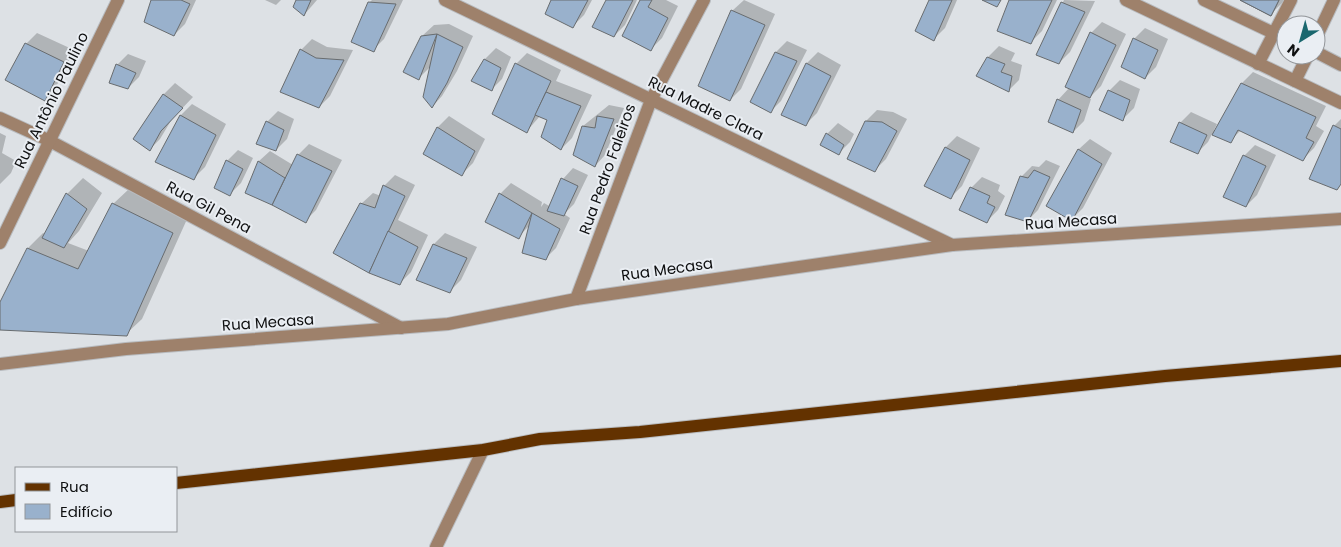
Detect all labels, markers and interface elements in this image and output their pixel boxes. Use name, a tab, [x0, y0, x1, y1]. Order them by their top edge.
north arrow	[1276, 15, 1326, 65]
street label: Rua Antônio Paulino	[9, 28, 93, 172]
text: N	[1283, 39, 1303, 62]
street label: Rua Madre Clara	[645, 71, 767, 145]
street label: Rua Pedro Faleiros	[574, 101, 640, 237]
street label: Rua Gil Pena	[163, 176, 255, 238]
street label: Rua Mecasa	[1024, 207, 1118, 235]
street label: Rua Mecasa	[620, 252, 714, 286]
street label: Rua Mecasa	[221, 308, 315, 336]
legend	[15, 467, 178, 532]
text: Rua	[60, 476, 89, 497]
text: Edifício	[60, 501, 113, 522]

